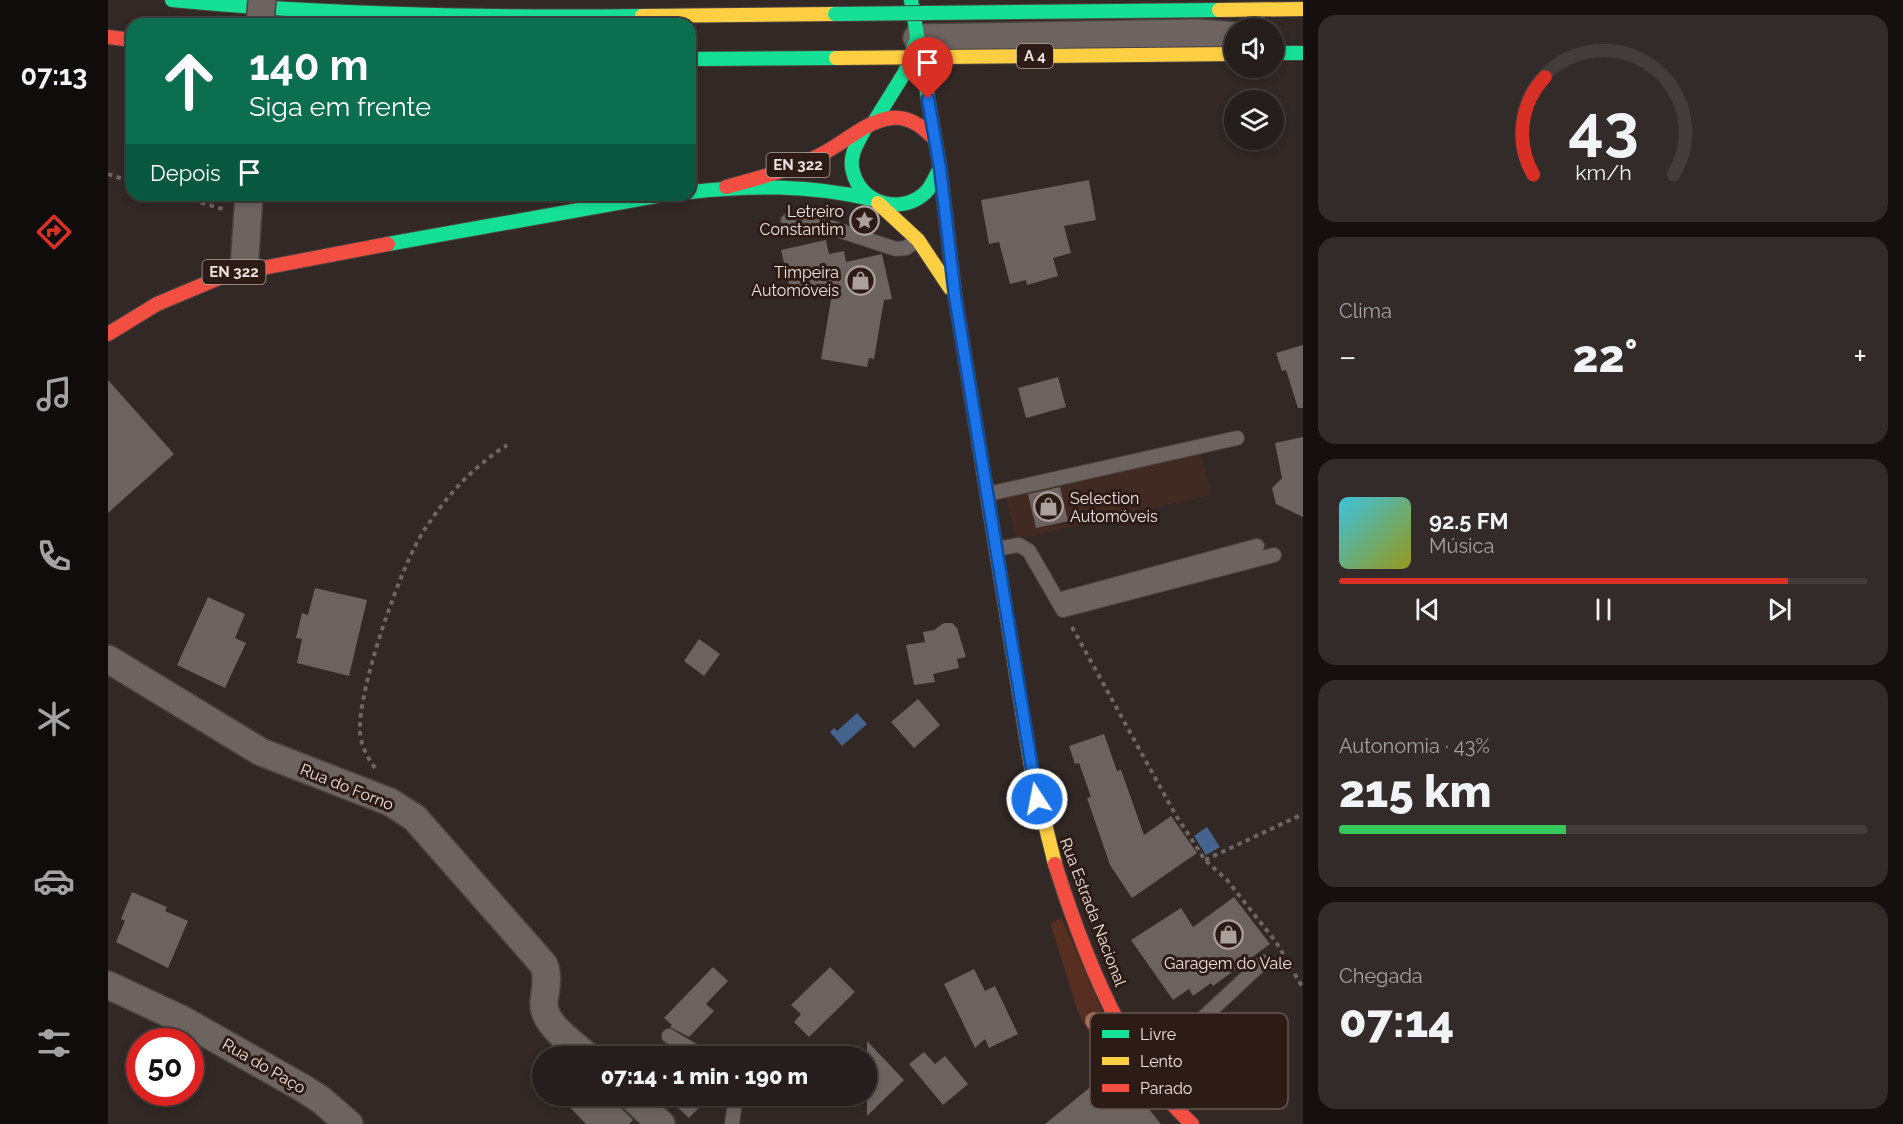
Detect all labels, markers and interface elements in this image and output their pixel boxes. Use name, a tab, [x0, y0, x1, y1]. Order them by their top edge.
map controls	[1224, 18, 1284, 150]
button: sound	[1224, 18, 1284, 78]
pin	[902, 37, 953, 99]
text: 140 m	[249, 41, 369, 90]
icon: ahead	[150, 42, 228, 120]
road number: A 4	[1017, 44, 1053, 68]
icon: arrive	[911, 46, 944, 79]
text: 07:13	[21, 60, 87, 91]
button: layers	[1224, 90, 1284, 150]
text: Siga em frente	[249, 91, 431, 122]
text: 43	[1568, 91, 1638, 165]
road number: EN 322	[766, 153, 830, 177]
icon: arrive	[233, 156, 266, 189]
text: Depois	[150, 160, 221, 186]
text: km/h	[1575, 161, 1631, 186]
place label: Letreiro Constantim	[760, 202, 844, 239]
place icon: Letreiro Constantim	[849, 204, 881, 236]
icon: directions	[33, 211, 75, 253]
road number: EN 322	[202, 260, 266, 284]
place label: Timpeira Automóveis	[751, 263, 839, 300]
shop icon: Timpeira Automóveis	[844, 265, 876, 297]
text: Clima	[1339, 299, 1392, 323]
text: 22°	[1572, 330, 1638, 383]
text: −	[1339, 337, 1357, 376]
text: +	[1853, 337, 1867, 376]
icon: music	[33, 373, 75, 415]
place label: Selection Automóveis	[1070, 489, 1158, 526]
shop icon: Selection Automóveis	[1033, 491, 1065, 523]
text: 92.5 FM	[1429, 508, 1508, 534]
text: Música	[1429, 534, 1494, 558]
icon: phone	[33, 535, 75, 577]
icon: previous	[1411, 593, 1444, 626]
icon: pause	[1587, 593, 1620, 626]
icon: next	[1763, 593, 1796, 626]
icon: climate	[33, 698, 75, 740]
text: Autonomia · 43%	[1339, 734, 1490, 758]
street label: Rua do Forno	[298, 760, 396, 814]
text: 215 km	[1339, 765, 1492, 818]
position arrow	[1005, 767, 1069, 831]
street label: Rua Estrada Nacional	[1056, 835, 1130, 990]
icon: car	[33, 860, 75, 902]
shop icon: Garagem do Vale	[1212, 919, 1244, 951]
place label: Garagem do Vale	[1164, 954, 1292, 973]
text: Chegada	[1339, 964, 1423, 988]
text: 07:14	[1339, 995, 1454, 1048]
legend	[1090, 1013, 1288, 1109]
icon: filters	[33, 1022, 75, 1064]
text: Livre	[1140, 1025, 1176, 1044]
speed limit sign: 50	[126, 1028, 204, 1106]
street label: Rua do Paço	[219, 1035, 309, 1097]
text: Lento	[1140, 1052, 1183, 1071]
text: 07:14 · 1 min · 190 m	[601, 1063, 808, 1089]
text: Parado	[1140, 1079, 1192, 1098]

